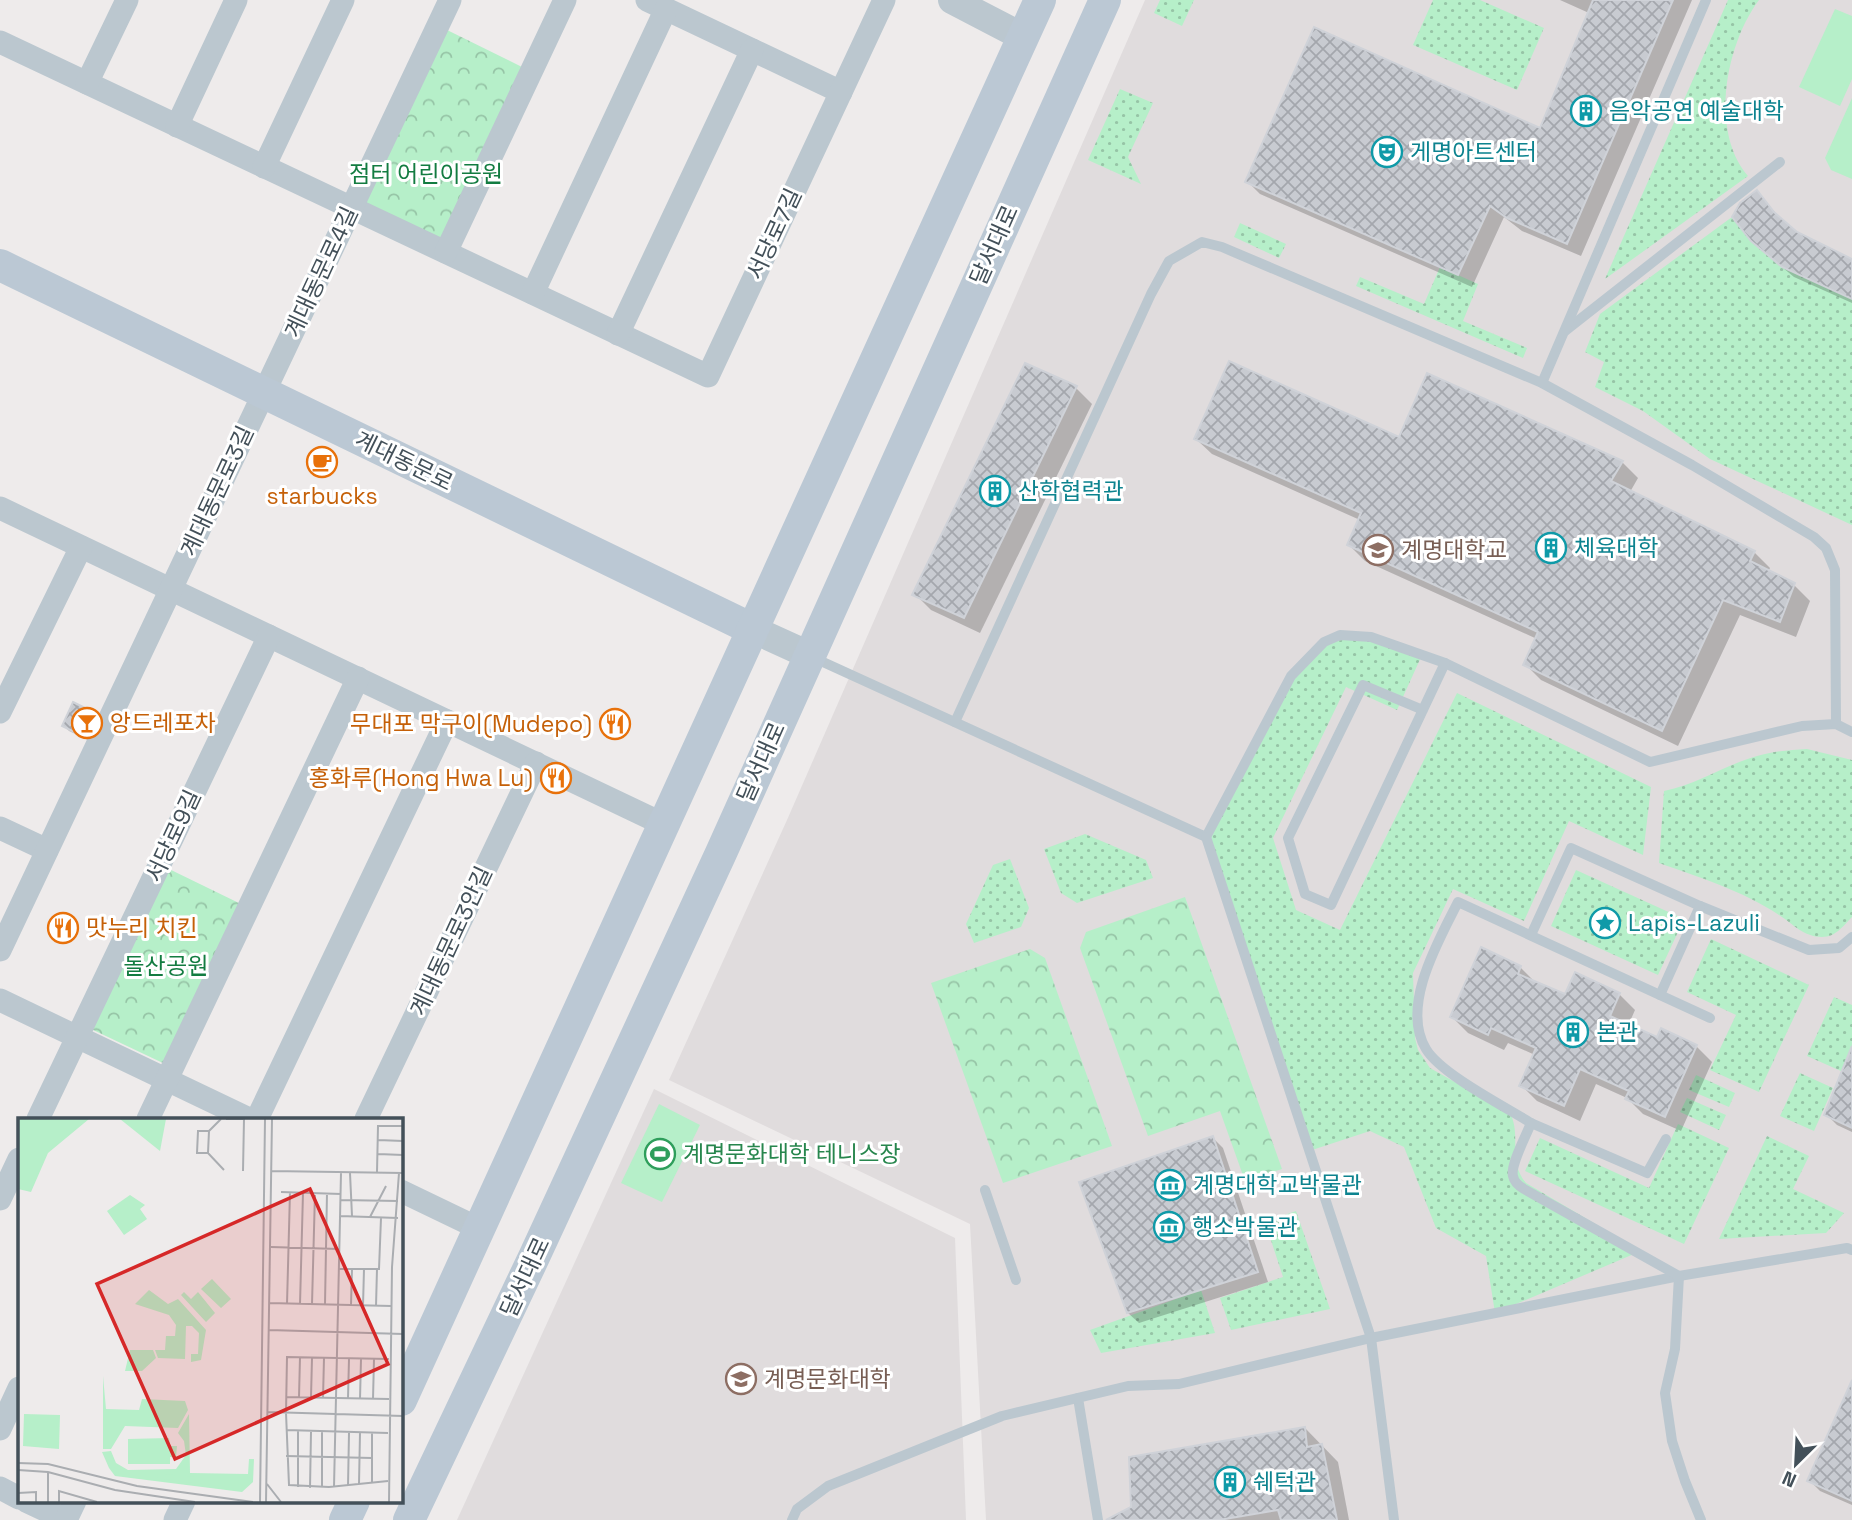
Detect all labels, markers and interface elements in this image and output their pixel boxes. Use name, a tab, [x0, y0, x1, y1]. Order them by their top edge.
building icon: 음악공연 예술대학	[1569, 94, 1603, 128]
place label: 음악공연 예술대학	[1609, 96, 1784, 126]
theatre icon: 게명아트센터	[1370, 135, 1404, 169]
place label: 게명아트센터	[1410, 137, 1537, 167]
park label: 점터 어린이공원	[349, 159, 503, 189]
street label: 서당로7길	[740, 183, 808, 285]
street label: 달서대로	[963, 200, 1025, 290]
street label: 계대동문로4길	[278, 202, 364, 342]
street label: 계대동문로3길	[174, 421, 260, 561]
street label: 계대동문로	[350, 424, 458, 498]
cafe icon: starbucks	[305, 445, 339, 479]
building icon: 산학협력관	[978, 474, 1012, 508]
place label: 산학협력관	[1018, 476, 1124, 506]
place label: starbucks	[266, 481, 378, 511]
building icon: 체육대학	[1534, 531, 1568, 565]
school or university icon: 계명대학교	[1361, 533, 1395, 567]
place label: 체육대학	[1574, 533, 1659, 563]
place label: 계명대학교	[1401, 535, 1507, 565]
bar icon: 앙드레포차	[70, 706, 104, 740]
restaurant icon: 무대포 막구이(Mudepo)	[598, 707, 632, 741]
place label: 앙드레포차	[110, 708, 216, 738]
place label: 무대포 막구이(Mudepo)	[350, 709, 592, 739]
street label: 달서대로	[730, 717, 792, 807]
restaurant icon: 홍화루(Hong Hwa Lu)	[539, 761, 573, 795]
place label: 홍화루(Hong Hwa Lu)	[309, 763, 533, 793]
street label: 서당로9길	[139, 785, 207, 887]
street label: 계대동문로3안길	[403, 861, 499, 1021]
place icon: Lapis-Lazuli	[1588, 906, 1622, 940]
place label: Lapis-Lazuli	[1628, 908, 1760, 938]
restaurant icon: 맛누리 치킨	[46, 911, 80, 945]
place label: 맛누리 치킨	[86, 913, 198, 943]
park label: 돌산공원	[124, 951, 208, 981]
building icon: 본관	[1556, 1015, 1590, 1049]
place label: 본관	[1596, 1017, 1638, 1047]
inset map	[18, 1118, 402, 1502]
sports icon: 계명문화대학 테니스장	[643, 1137, 677, 1171]
place label: 계명문화대학 테니스장	[683, 1139, 901, 1169]
museum icon: 계명대학교박물관	[1153, 1168, 1187, 1202]
place label: 계명대학교박물관	[1193, 1170, 1362, 1200]
museum icon: 행소박물관	[1152, 1210, 1186, 1244]
place label: 행소박물관	[1192, 1212, 1298, 1242]
street label: 달서대로	[494, 1232, 556, 1322]
school or university icon: 계명문화대학	[724, 1362, 758, 1396]
place label: 계명문화대학	[764, 1364, 891, 1394]
north arrow	[1761, 1429, 1831, 1499]
building icon: 쉐턱관	[1213, 1465, 1247, 1499]
text: N	[1778, 1465, 1800, 1493]
place label: 쉐턱관	[1253, 1467, 1316, 1497]

